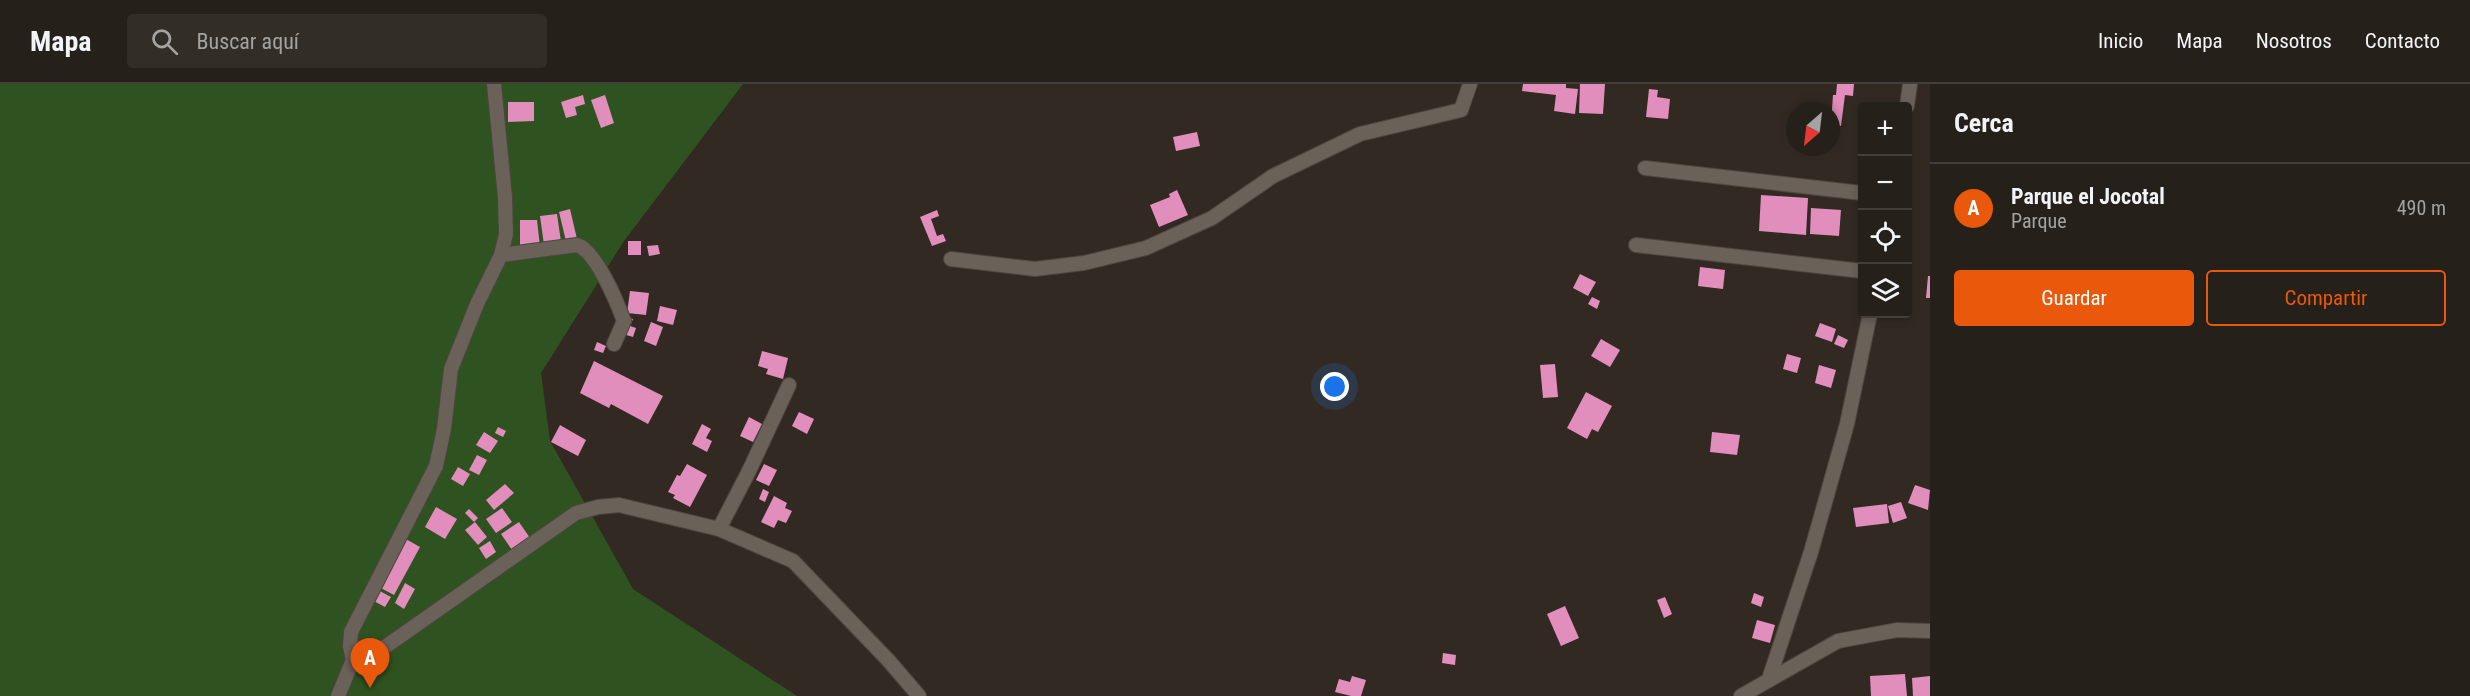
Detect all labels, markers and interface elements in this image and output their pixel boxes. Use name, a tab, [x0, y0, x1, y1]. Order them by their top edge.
search box	[127, 14, 547, 68]
text: Mapa	[30, 25, 91, 58]
icon: search	[148, 25, 181, 58]
text: Buscar aquí	[196, 29, 299, 54]
text: Inicio	[2098, 29, 2143, 53]
text: Mapa	[2176, 29, 2223, 53]
text: Nosotros	[2256, 29, 2332, 53]
text: Contacto	[2365, 29, 2440, 53]
north arrow	[1786, 102, 1840, 156]
map controls	[1858, 102, 1912, 318]
button: +	[1858, 102, 1912, 156]
text: Cerca	[1954, 108, 2014, 138]
button: −	[1858, 156, 1912, 210]
text: Parque el Jocotal	[2011, 184, 2165, 209]
text: A	[1968, 196, 1979, 220]
text: 490 m	[2397, 196, 2446, 220]
text: Parque	[2011, 209, 2067, 233]
button: locate	[1858, 210, 1912, 264]
button: layers	[1858, 264, 1912, 318]
button: Guardar	[1954, 270, 2194, 326]
button: Compartir	[2206, 270, 2446, 326]
your location	[1320, 372, 1349, 401]
pin: A	[350, 638, 389, 688]

